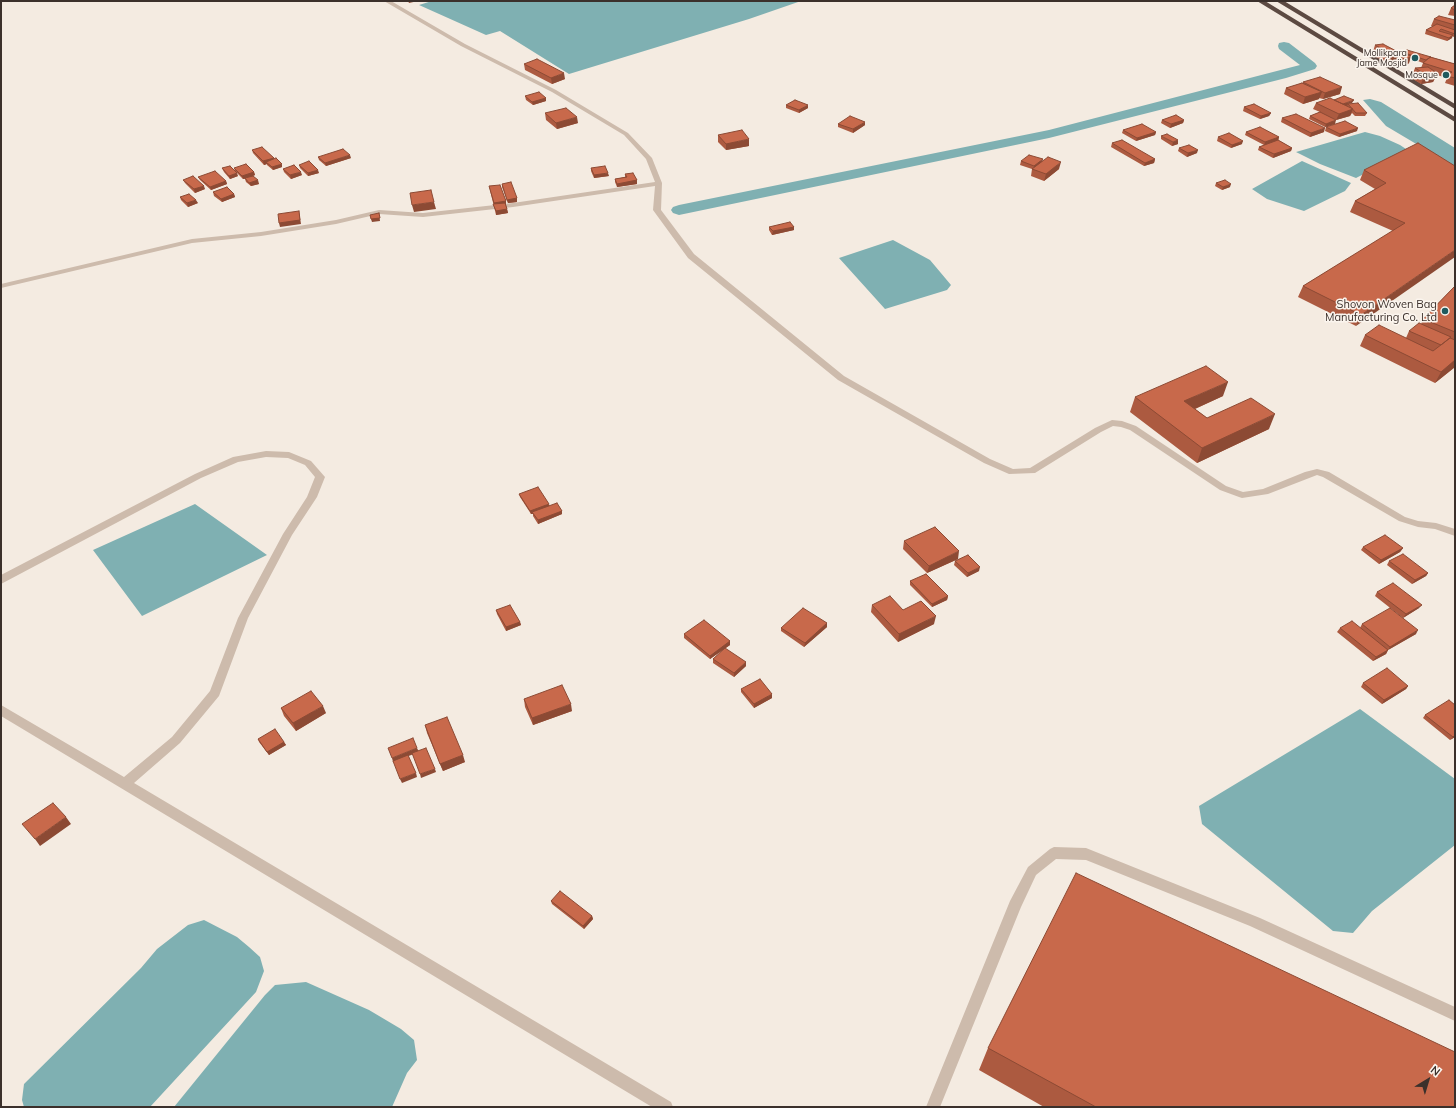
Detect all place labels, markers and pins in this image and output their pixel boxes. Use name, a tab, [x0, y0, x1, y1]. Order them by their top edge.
place label: Mollikpara Jame Mosjid	[1356, 48, 1407, 69]
marker: Mollikpara Jame Mosjid	[1410, 53, 1420, 63]
place label: Mosque	[1405, 70, 1438, 80]
marker: Mosque	[1441, 70, 1451, 80]
place label: Shovon Woven Bag Manufacturing Co. Ltd	[1325, 298, 1437, 324]
marker: Shovon Woven Bag Manufacturing Co. Ltd	[1440, 306, 1450, 316]

